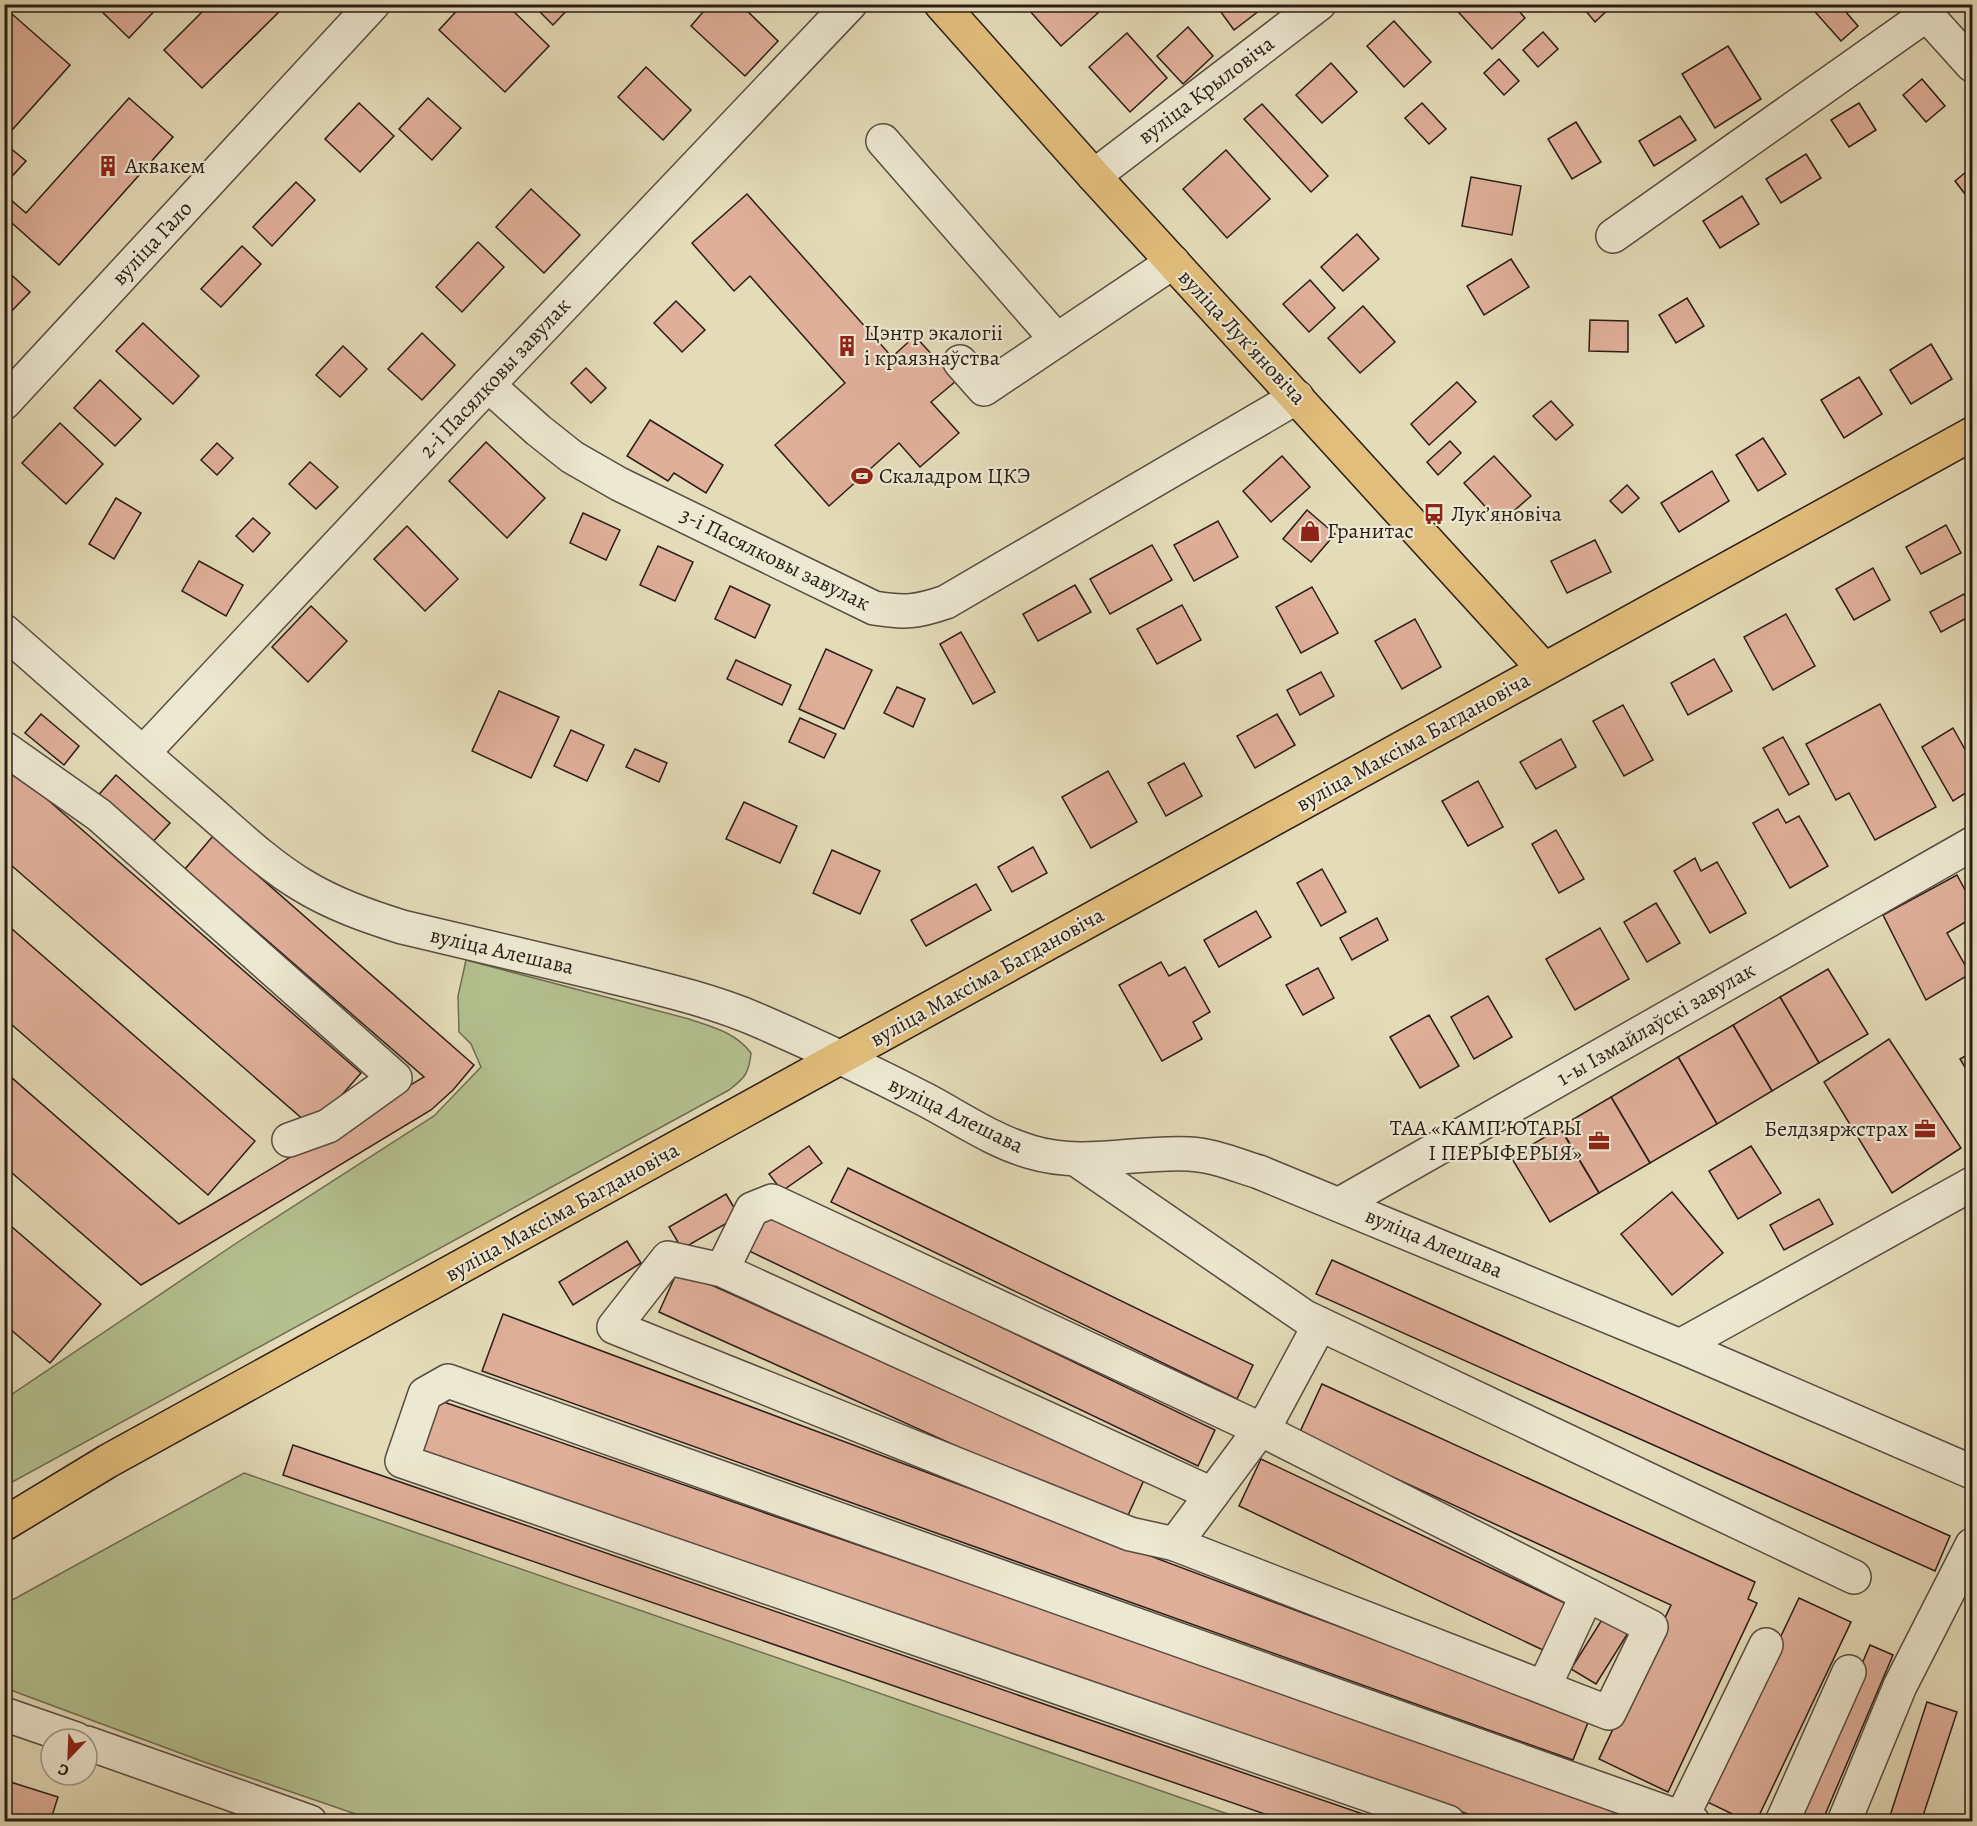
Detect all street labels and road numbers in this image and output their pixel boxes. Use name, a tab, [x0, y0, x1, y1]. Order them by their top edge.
street label: вуліца Крыловіча	[1132, 28, 1281, 151]
street label: вуліца Гало	[105, 194, 199, 292]
street label: вуліца Лукʼяновіча	[1171, 263, 1313, 412]
street label: 2-і Пасялковы завулак	[413, 291, 577, 465]
street label: 3-і Пасялковы завулак	[675, 500, 875, 618]
street label: вуліца Максіма Багдановіча	[1291, 665, 1536, 819]
street label: вуліца Максіма Багдановіча	[865, 900, 1110, 1054]
street label: вуліца Алешава	[427, 920, 578, 982]
street label: 1-ы Ізмайлаўскі завулак	[1551, 955, 1761, 1093]
street label: вуліца Алешава	[883, 1069, 1029, 1161]
street label: вуліца Максіма Багдановіча	[440, 1135, 685, 1289]
street label: вуліца Алешава	[1361, 1201, 1508, 1286]

